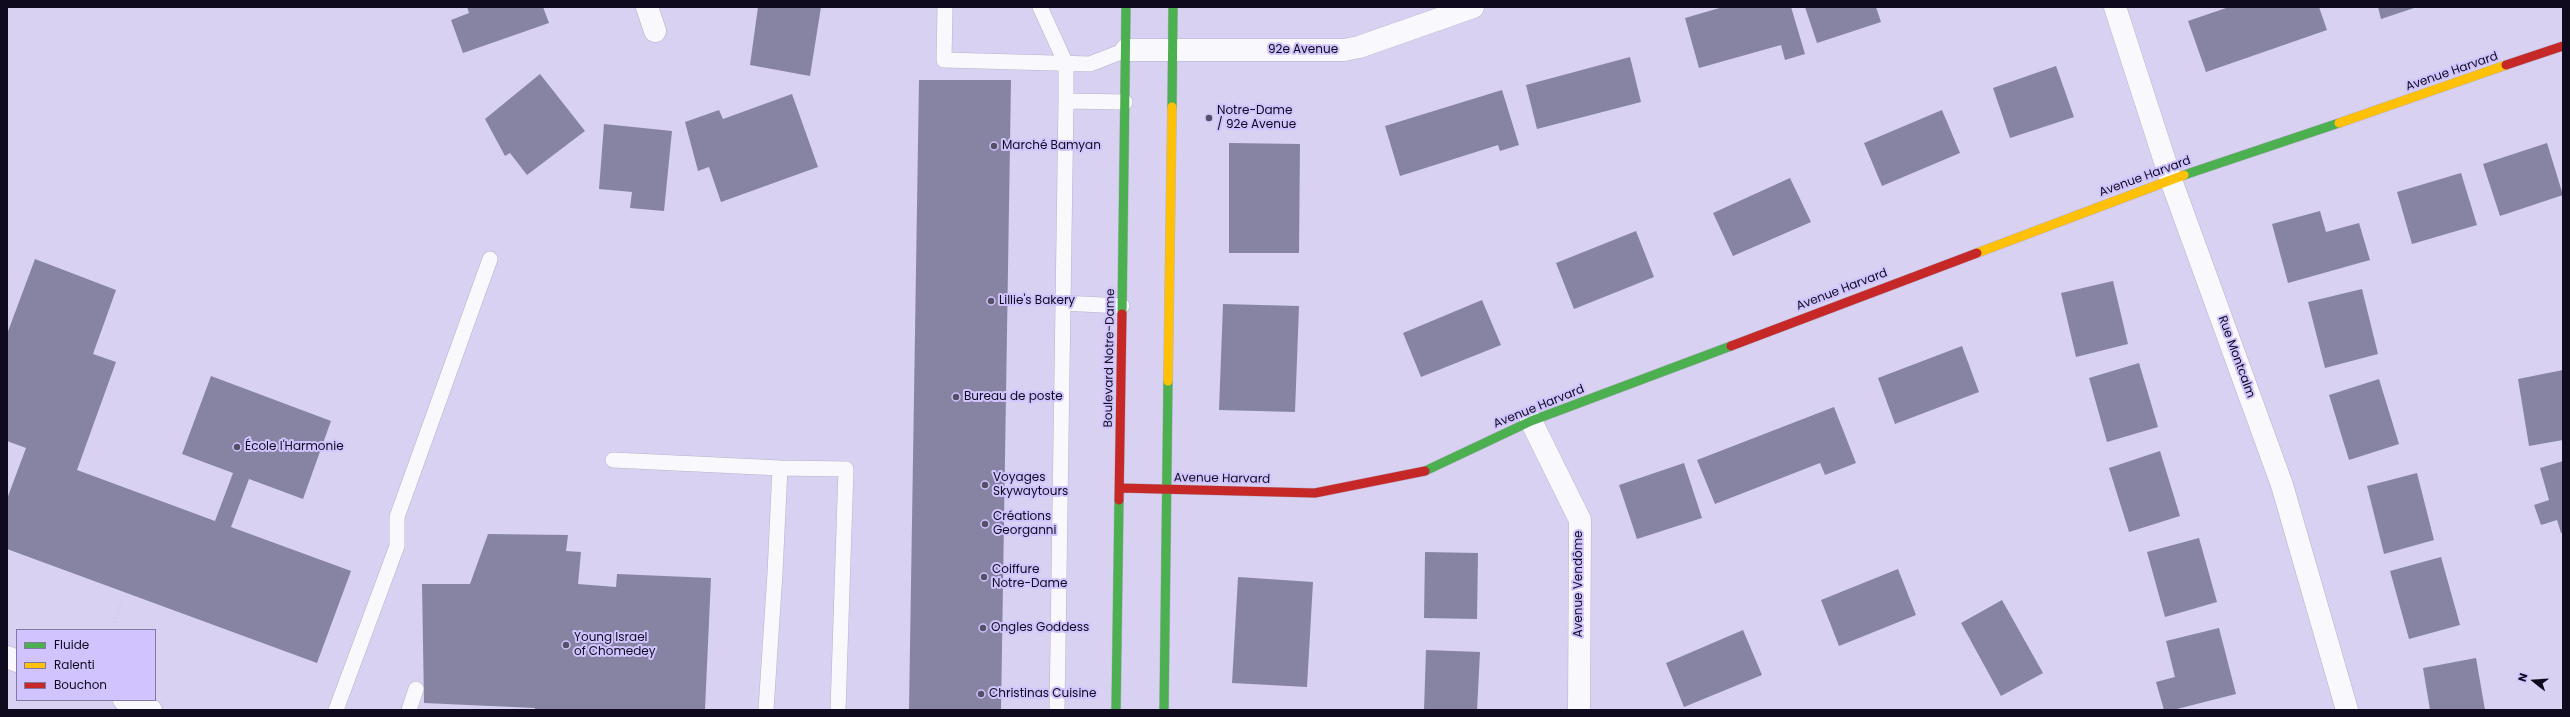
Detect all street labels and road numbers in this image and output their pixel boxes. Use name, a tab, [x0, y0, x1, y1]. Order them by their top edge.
street label: 92e Avenue	[1268, 43, 1338, 57]
street label: Avenue Harvard	[2404, 49, 2500, 95]
street label: Avenue Harvard	[2097, 154, 2193, 200]
street label: Avenue Harvard	[1794, 266, 1890, 314]
street label: Boulevard Notre-Dame	[1102, 288, 1118, 428]
street label: Rue Montcalm	[2214, 314, 2258, 400]
street label: Avenue Harvard	[1492, 382, 1586, 432]
street label: Avenue Harvard	[1174, 471, 1270, 487]
street label: Avenue Vendôme	[1572, 530, 1586, 638]

